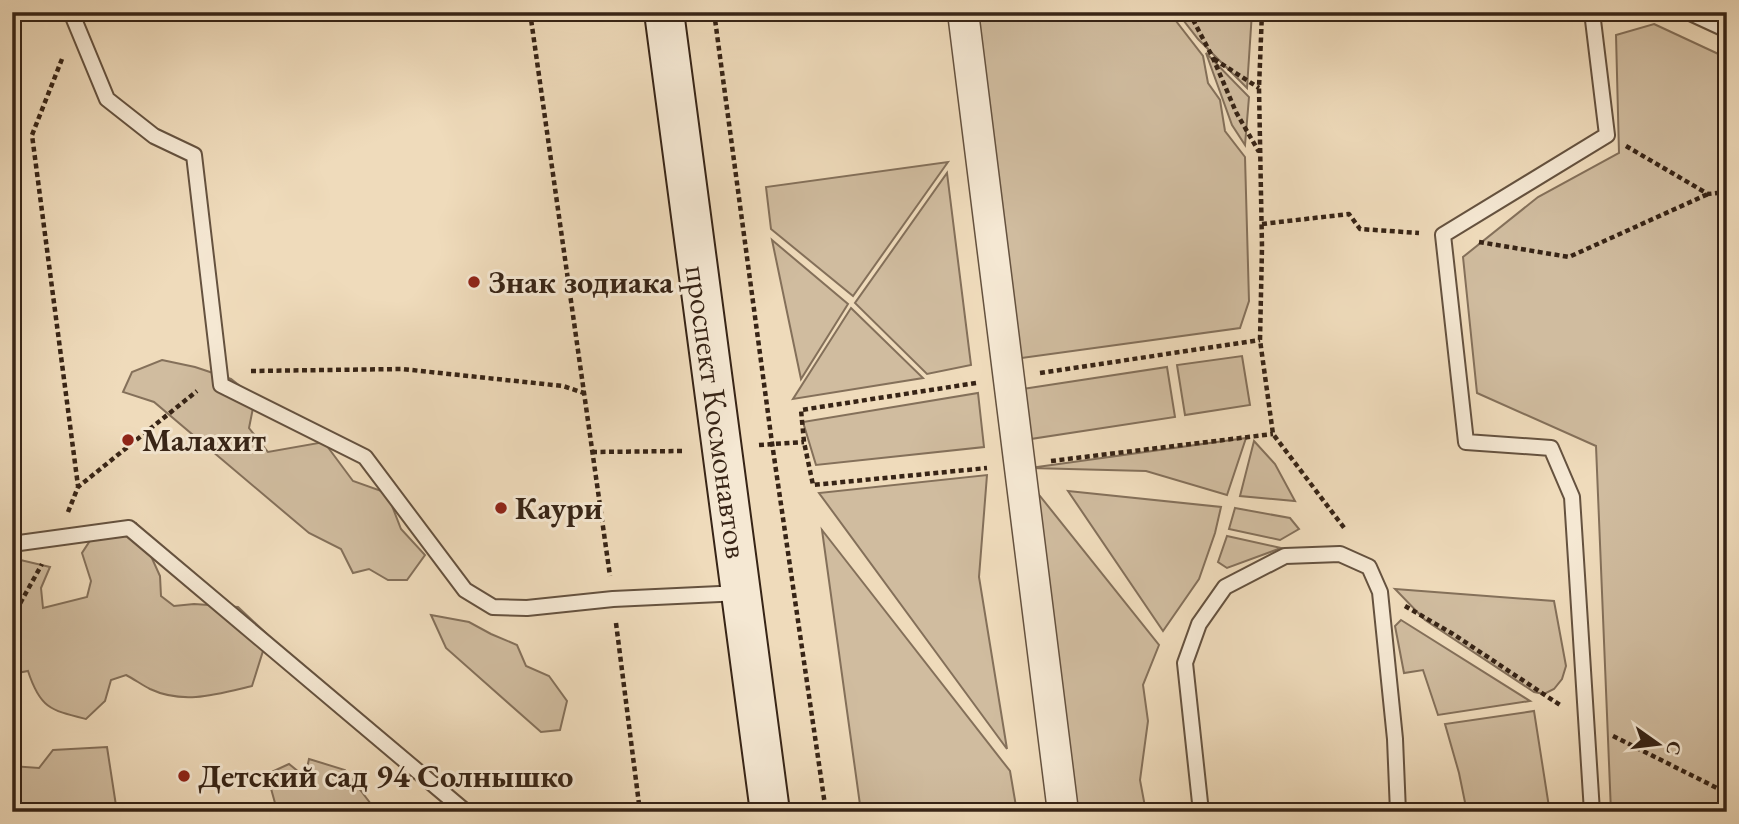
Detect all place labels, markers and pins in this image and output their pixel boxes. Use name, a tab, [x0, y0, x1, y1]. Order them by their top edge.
place label: Знак зодиака	[488, 261, 674, 303]
marker: Знак зодиака	[466, 274, 482, 290]
place label: Малахит	[142, 419, 266, 461]
marker: Малахит	[120, 432, 136, 448]
place label: Каури	[515, 487, 603, 529]
marker: Каури	[493, 500, 509, 516]
place label: Детский сад 94 Солнышко	[198, 755, 573, 797]
marker: Детский сад 94 Солнышко	[176, 768, 192, 784]

